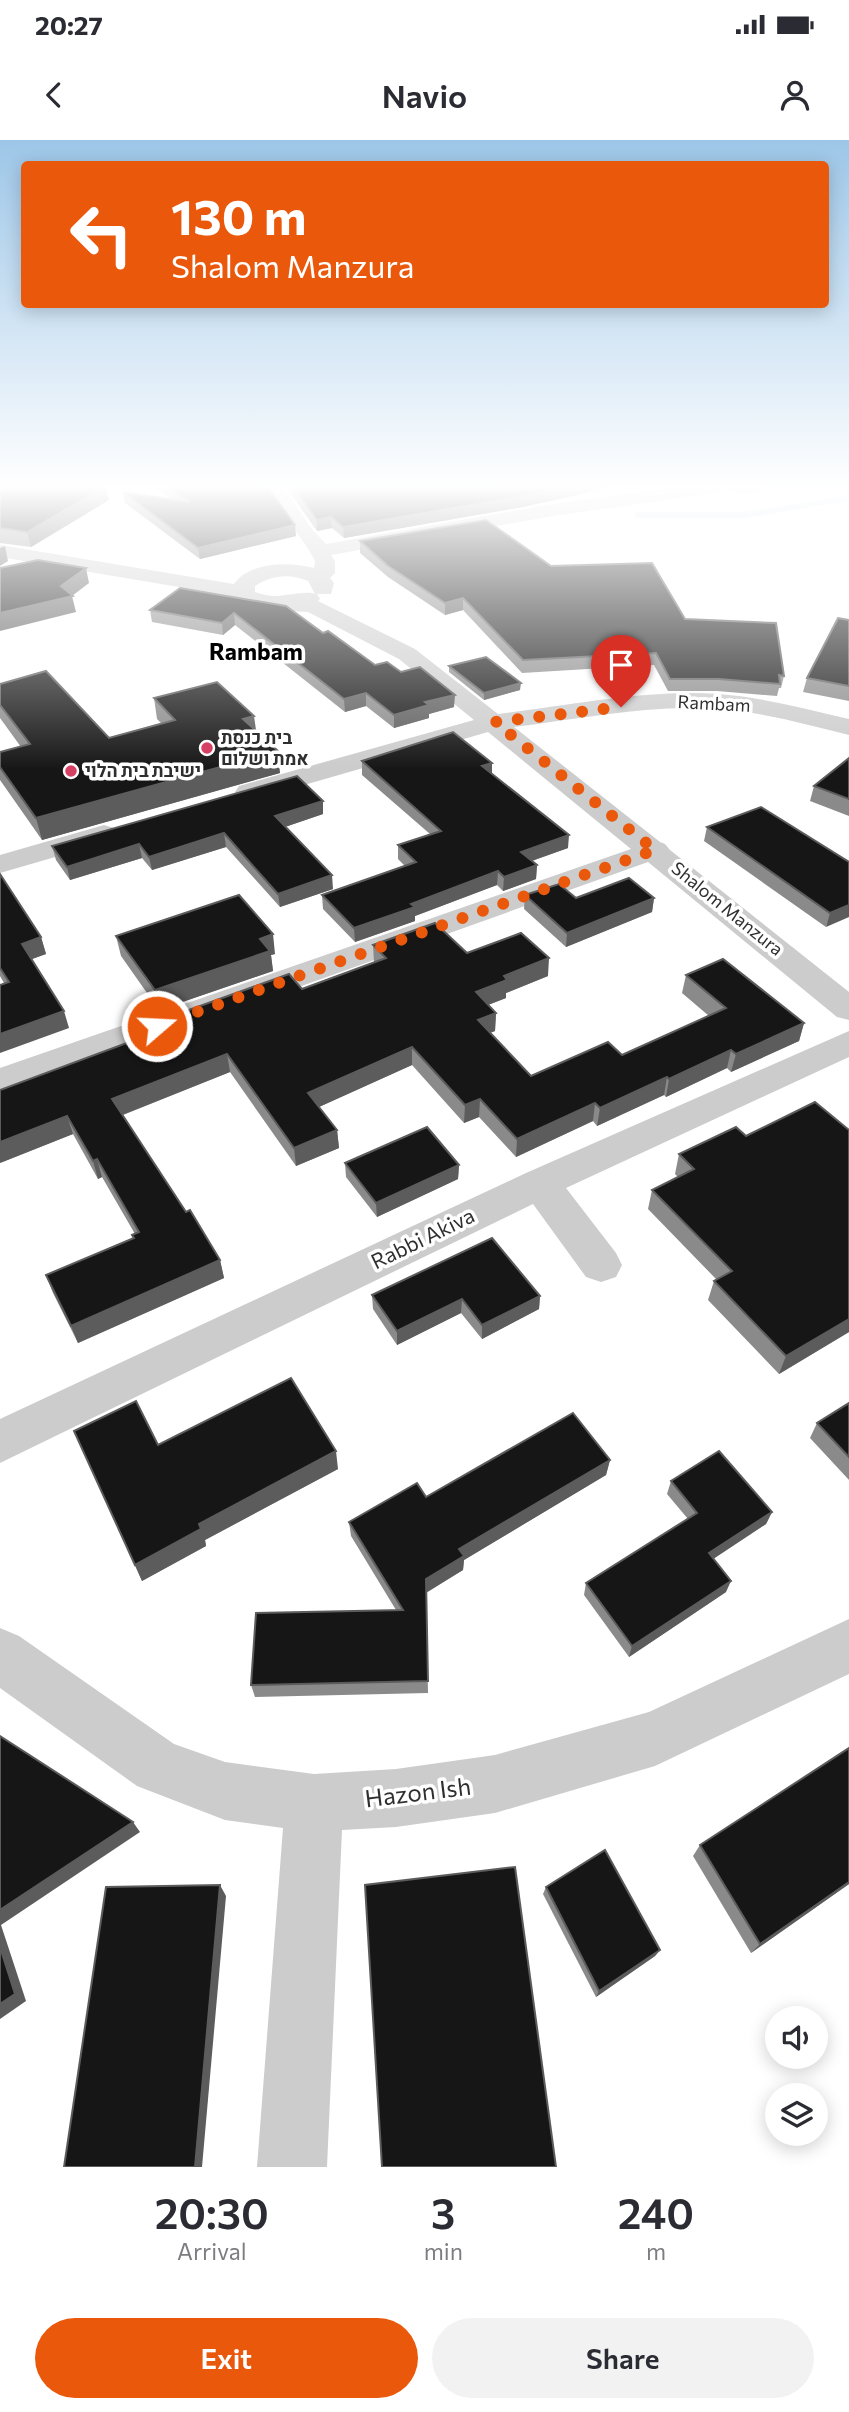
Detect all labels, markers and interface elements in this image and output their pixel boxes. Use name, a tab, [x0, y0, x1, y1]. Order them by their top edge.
text: 20:27	[35, 9, 103, 40]
text: Navio	[382, 75, 467, 115]
icon: back	[35, 76, 73, 114]
icon: person	[776, 76, 814, 114]
text: 130 m	[171, 185, 306, 245]
icon: left	[56, 189, 147, 280]
text: Shalom Manzura	[171, 245, 415, 285]
pin	[591, 635, 651, 707]
district label: Rambam	[209, 637, 303, 665]
icon: arrive	[602, 646, 640, 684]
street label: Rambam	[677, 690, 751, 716]
place label: בית כנסת אמת ושלום	[221, 726, 309, 769]
marker: בית כנסת אמת ושלום	[199, 740, 215, 756]
place label: ישיבת בית הלוי	[85, 759, 201, 781]
marker: ישיבת בית הלוי	[63, 763, 79, 779]
street label: Shalom Manzura	[667, 857, 788, 960]
position arrow	[120, 989, 194, 1063]
street label: Rabbi Akiva	[366, 1202, 478, 1273]
street label: Hazon Ish	[363, 1771, 472, 1812]
map controls	[765, 2006, 828, 2146]
button: sound	[765, 2006, 828, 2069]
button: layers	[765, 2083, 828, 2146]
text: 20:30	[155, 2186, 269, 2238]
text: 3	[431, 2186, 455, 2238]
text: 240	[618, 2186, 694, 2238]
text: Arrival	[177, 2237, 247, 2265]
text: min	[424, 2237, 463, 2265]
text: m	[646, 2237, 666, 2265]
button: Exit	[35, 2318, 418, 2398]
button: Share	[432, 2318, 814, 2398]

